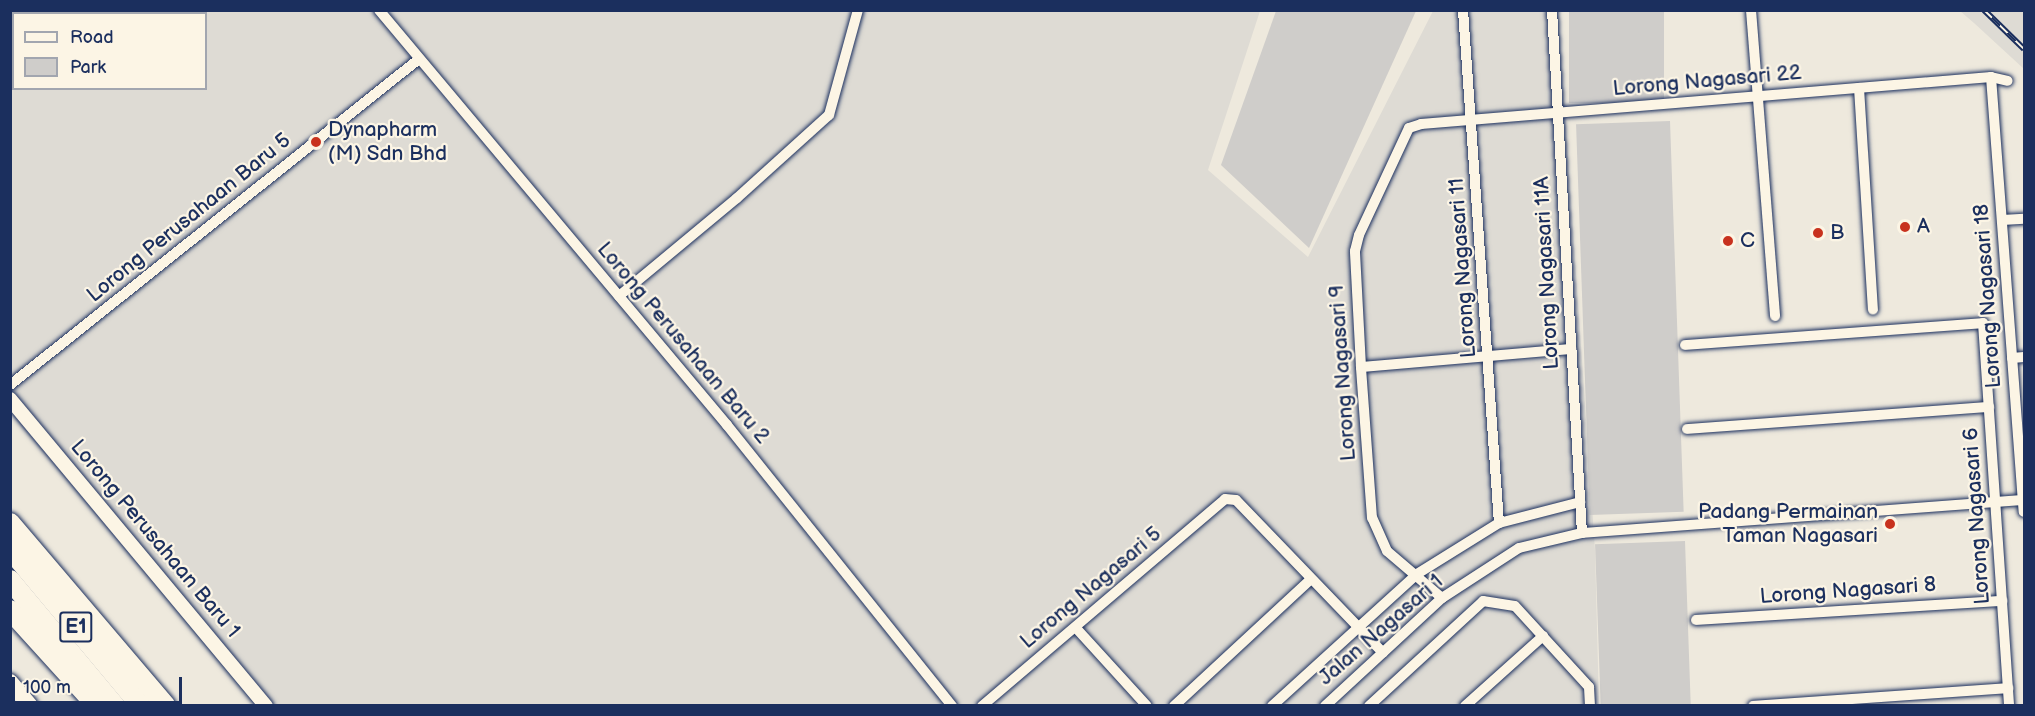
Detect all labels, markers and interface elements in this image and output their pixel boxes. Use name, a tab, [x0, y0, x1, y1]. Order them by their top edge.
legend	[12, 12, 207, 90]
text: Road	[70, 27, 114, 48]
text: Park	[70, 57, 106, 78]
street label: Lorong Nagasari 22	[1612, 60, 1802, 102]
place label: Dynapharm (M) Sdn Bhd	[328, 117, 447, 167]
street label: Lorong Perusahaan Baru 5	[82, 128, 296, 308]
marker: Dynapharm (M) Sdn Bhd	[309, 135, 323, 149]
street label: Lorong Nagasari 11A	[1529, 176, 1565, 370]
street label: Lorong Nagasari 11	[1444, 177, 1482, 359]
street label: Lorong Nagasari 18	[1969, 203, 2007, 389]
place label: A	[1917, 214, 1930, 240]
place label: B	[1830, 220, 1844, 246]
marker: A	[1898, 220, 1912, 234]
marker: B	[1811, 226, 1825, 240]
place label: C	[1740, 228, 1755, 254]
marker: C	[1721, 234, 1735, 248]
street label: Lorong Perusahaan Baru 2	[591, 237, 775, 449]
street label: Lorong Nagasari 9	[1324, 284, 1362, 462]
street label: Lorong Nagasari 6	[1958, 427, 1996, 605]
street label: Lorong Perusahaan Baru 1	[65, 435, 245, 643]
place label: Padang Permainan Taman Nagasari	[1698, 499, 1878, 549]
marker: Padang Permainan Taman Nagasari	[1883, 517, 1897, 531]
street label: Lorong Nagasari 5	[1015, 522, 1167, 654]
street label: Jalan Nagasari 1	[1314, 569, 1448, 691]
street label: Lorong Nagasari 8	[1759, 572, 1937, 610]
road number: E1	[58, 610, 94, 644]
scale bar	[15, 665, 184, 703]
text: 100 m	[23, 677, 71, 698]

